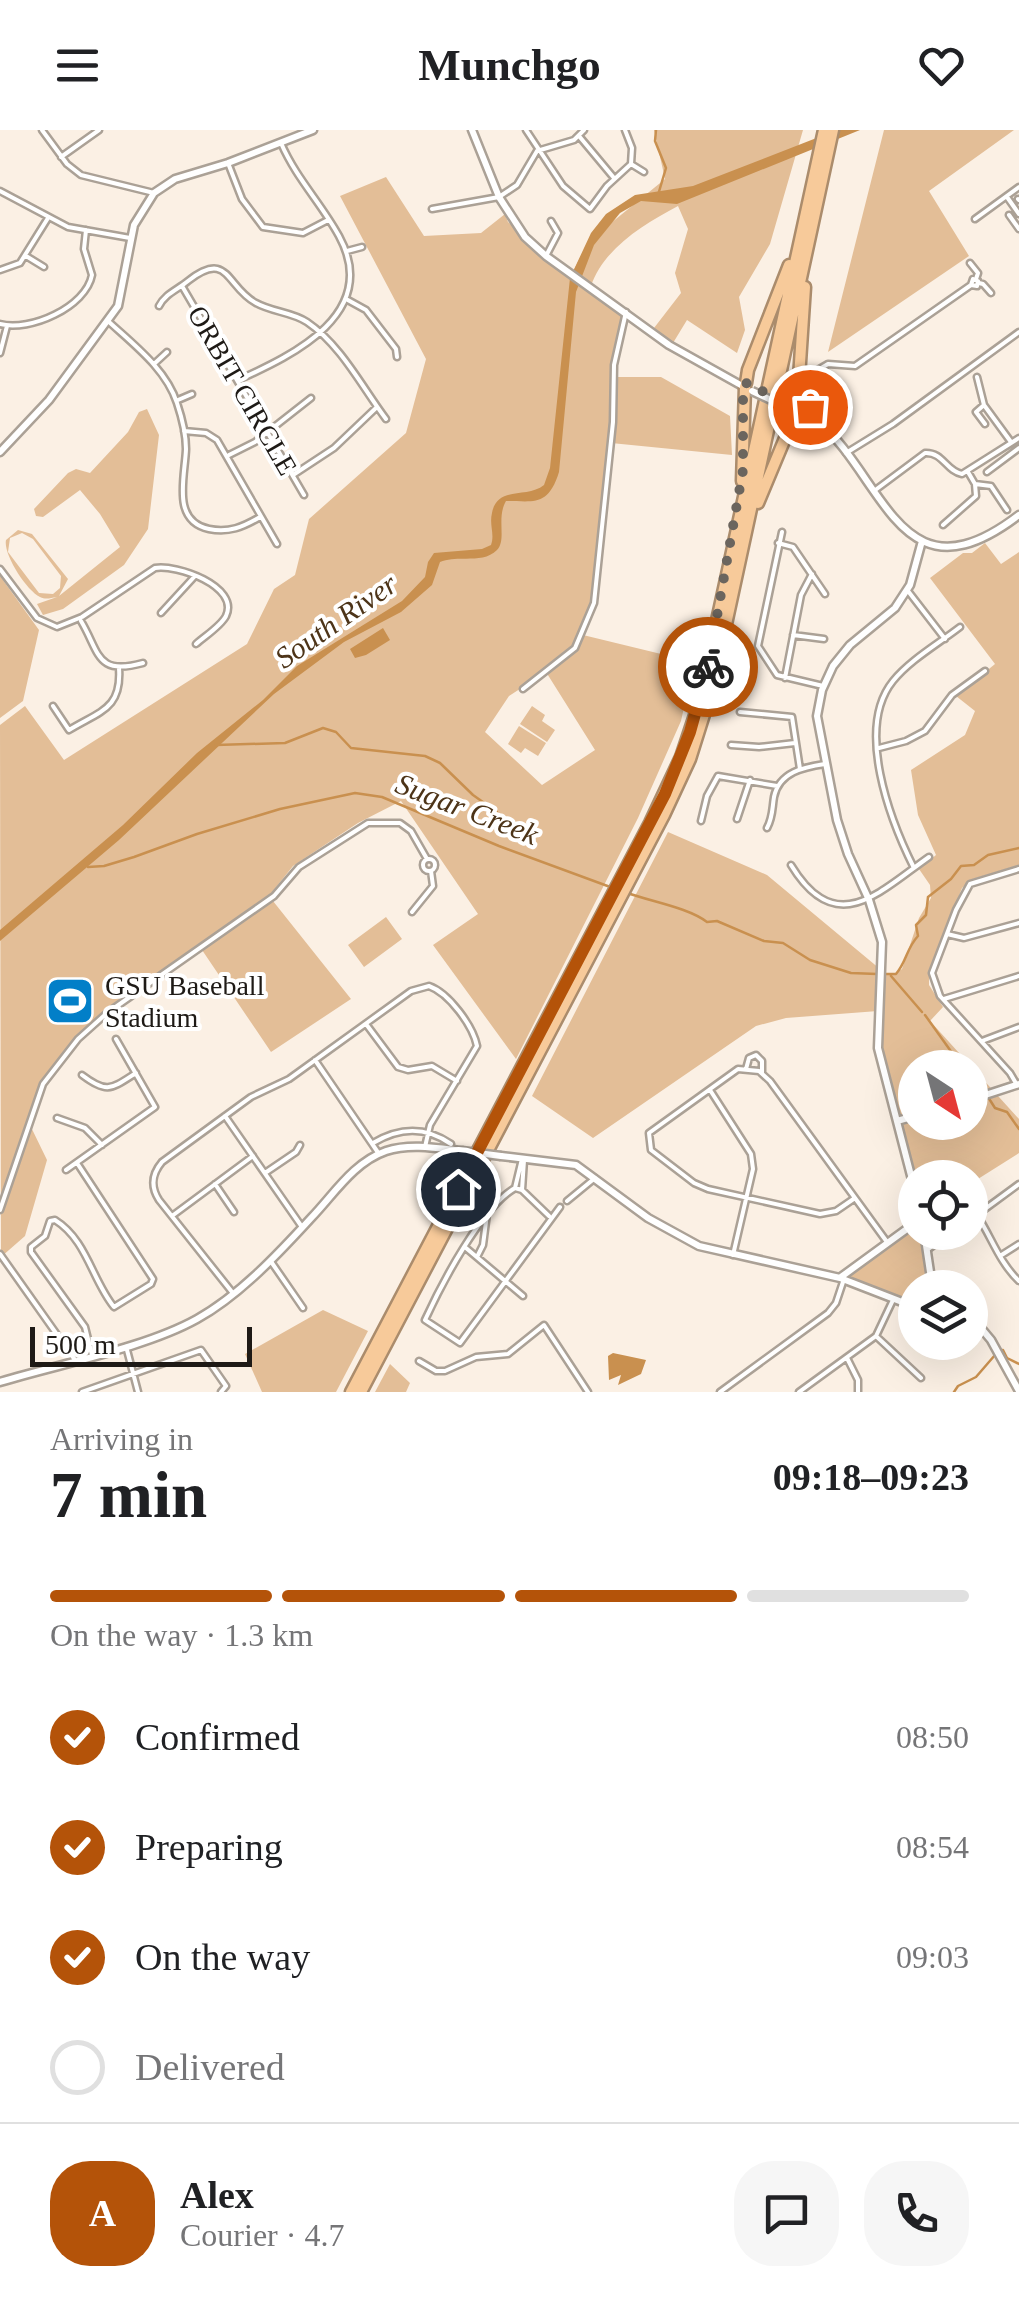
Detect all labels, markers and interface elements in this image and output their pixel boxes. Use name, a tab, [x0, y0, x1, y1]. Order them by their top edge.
icon: menu	[50, 38, 105, 93]
icon: heart	[914, 38, 969, 93]
text: Munchgo	[418, 40, 601, 90]
street label: ORBIT CIRCLE	[182, 300, 304, 480]
pin	[768, 365, 853, 450]
icon: bag	[783, 380, 838, 435]
water label: South River	[269, 567, 403, 674]
courier	[658, 617, 758, 717]
icon: bike	[681, 640, 736, 695]
water label: Sugar Creek	[391, 766, 544, 851]
place label: GSU Baseball Stadium	[105, 970, 265, 1033]
sports icon: GSU Baseball Stadium	[44, 975, 96, 1027]
north arrow	[898, 1050, 988, 1140]
map controls	[898, 1050, 988, 1360]
pin	[416, 1147, 501, 1232]
button: locate	[898, 1160, 988, 1250]
icon: home	[431, 1162, 486, 1217]
button: layers	[898, 1270, 988, 1360]
scale bar	[30, 1322, 252, 1366]
text: 500 m	[45, 1329, 116, 1360]
text: Arriving in	[50, 1421, 193, 1457]
text: 09:18–09:23	[773, 1456, 969, 1498]
text: 7 min	[50, 1459, 207, 1531]
text: On the way · 1.3 km	[50, 1617, 313, 1653]
icon: check	[50, 1710, 105, 1765]
text: Confirmed	[135, 1716, 300, 1758]
text: 08:50	[896, 1719, 969, 1755]
icon: check	[50, 1820, 105, 1875]
text: Preparing	[135, 1826, 283, 1868]
text: 08:54	[896, 1829, 969, 1865]
icon: check	[50, 1930, 105, 1985]
text: On the way	[135, 1936, 310, 1978]
text: 09:03	[896, 1939, 969, 1975]
text: Delivered	[135, 2046, 285, 2088]
button: chat	[734, 2161, 839, 2266]
button: phone	[864, 2161, 969, 2266]
text: Alex	[180, 2174, 254, 2216]
text: A	[89, 2192, 116, 2234]
text: Courier · 4.7	[180, 2217, 344, 2253]

